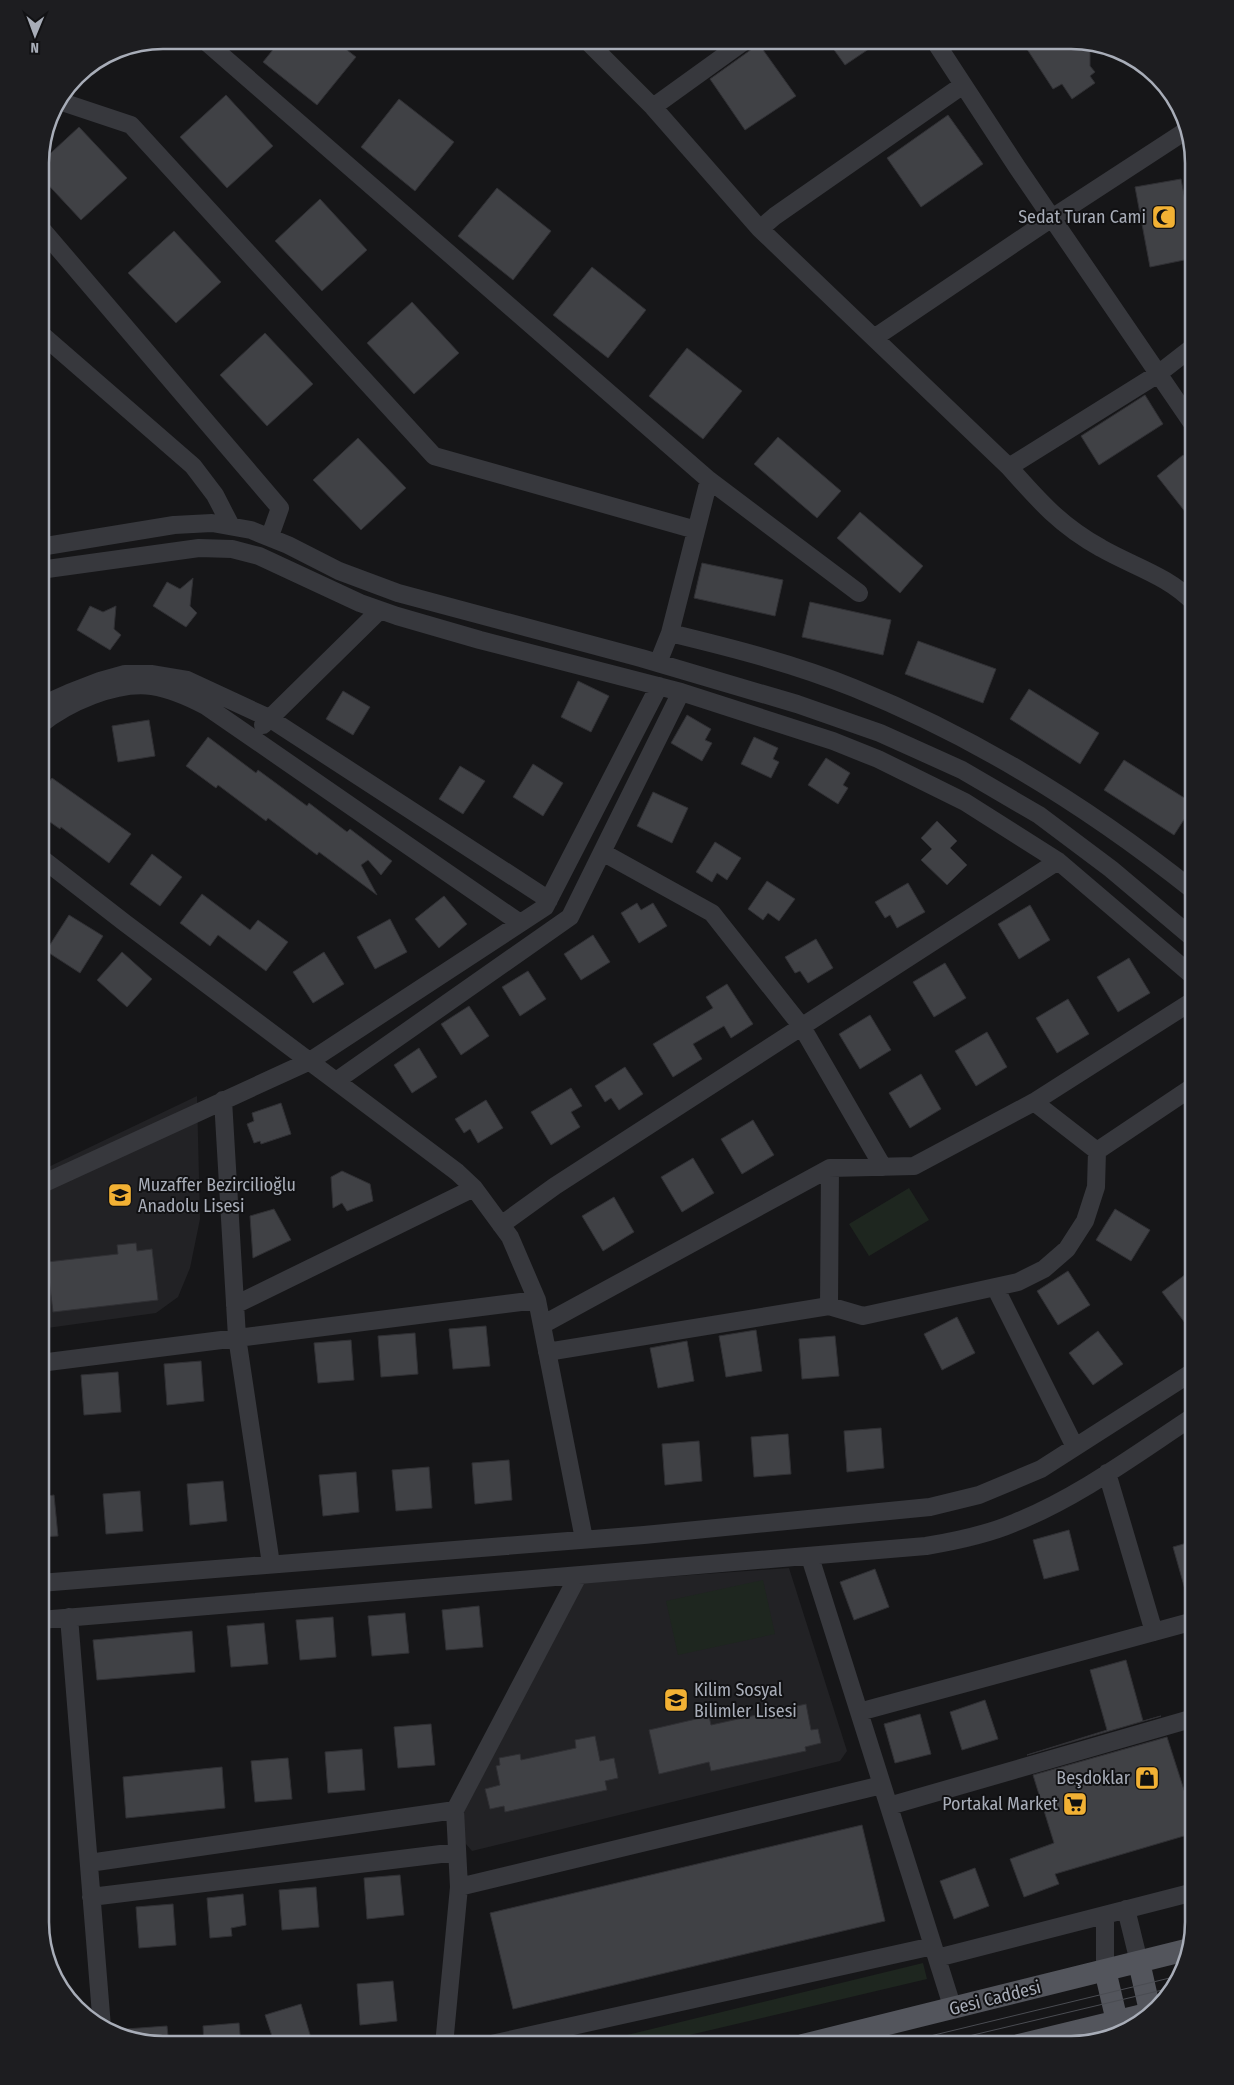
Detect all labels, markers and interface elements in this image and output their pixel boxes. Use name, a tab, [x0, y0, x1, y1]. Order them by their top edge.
north arrow	[10, 10, 60, 60]
text: N	[30, 39, 39, 56]
mosque icon: Sedat Turan Cami	[1151, 204, 1177, 230]
place label: Sedat Turan Cami	[1018, 206, 1146, 228]
place label: Muzaffer Bezircilioğlu Anadolu Lisesi	[138, 1174, 296, 1217]
school or university icon: Muzaffer Bezircilioğlu Anadolu Lisesi	[107, 1182, 133, 1208]
place label: Kilim Sosyal Bilimler Lisesi	[694, 1679, 797, 1722]
school or university icon: Kilim Sosyal Bilimler Lisesi	[663, 1687, 689, 1713]
shop icon: Beşdoklar	[1134, 1765, 1160, 1791]
place label: Beşdoklar	[1056, 1767, 1131, 1789]
supermarket icon: Portakal Market	[1062, 1791, 1088, 1817]
place label: Portakal Market	[942, 1793, 1058, 1815]
street label: Gesi Caddesi	[947, 1976, 1043, 2020]

